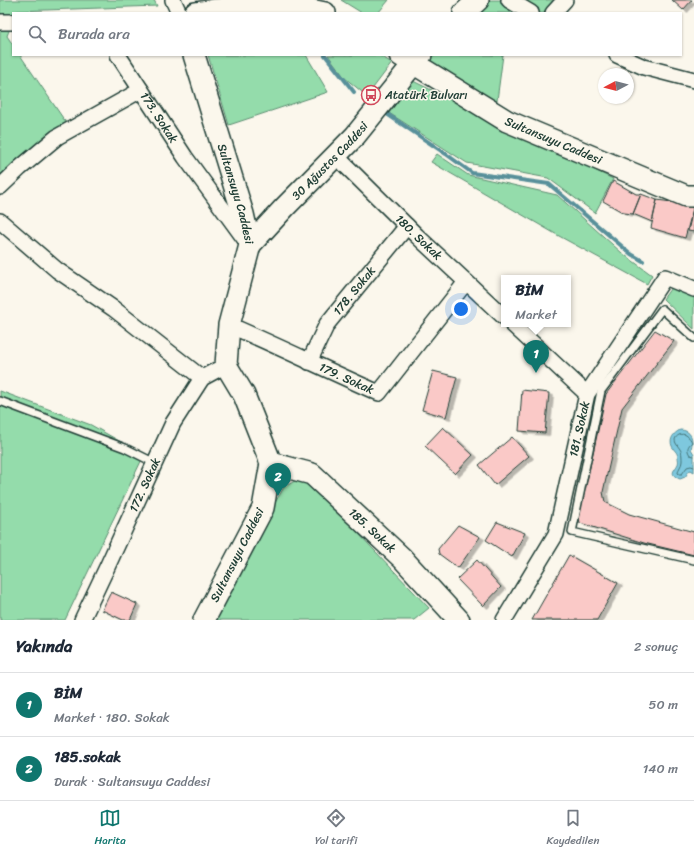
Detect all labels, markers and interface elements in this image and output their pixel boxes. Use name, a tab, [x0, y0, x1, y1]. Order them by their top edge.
search box	[12, 12, 682, 56]
text: Burada ara	[58, 21, 130, 47]
icon: search	[26, 23, 48, 45]
north arrow	[598, 68, 634, 104]
bus stop icon: Atatürk Bulvarı	[360, 84, 382, 106]
place label: Atatürk Bulvarı	[384, 84, 468, 106]
street label: 173. Sokak	[134, 87, 184, 148]
street label: Sultansuyu Caddesi	[501, 110, 606, 171]
street label: 30 Ağustos Caddesi	[286, 116, 374, 206]
street label: Sultansuyu Caddesi	[211, 141, 261, 247]
street label: 180. Sokak	[390, 209, 448, 266]
street label: 178. Sokak	[327, 261, 382, 320]
popup	[501, 275, 571, 327]
text: BİM	[515, 277, 544, 303]
your location	[451, 299, 471, 319]
text: Market	[515, 303, 557, 326]
pin: 1	[523, 340, 549, 373]
street label: 179. Sokak	[315, 356, 378, 401]
street label: 181. Sokak	[562, 398, 596, 459]
street label: 172. Sokak	[123, 453, 167, 516]
pin: 2	[265, 463, 291, 496]
street label: 185. Sokak	[343, 502, 402, 559]
street label: Sultansuyu Caddesi	[204, 503, 271, 606]
text: Yakında	[16, 631, 72, 661]
text: 2 sonuç	[634, 635, 678, 658]
text: BİM	[54, 680, 82, 706]
text: 1	[26, 693, 32, 716]
text: 50 m	[648, 693, 678, 716]
text: Market · 180. Sokak	[54, 706, 170, 729]
text: 185.sokak	[54, 744, 121, 770]
text: 2	[25, 757, 33, 780]
text: 140 m	[643, 757, 678, 780]
text: Durak · Sultansuyu Caddesi	[54, 770, 210, 793]
tab: Harita	[95, 807, 126, 850]
tab: Yol tarifi	[315, 807, 357, 850]
tab: Kaydedilen	[547, 807, 599, 850]

